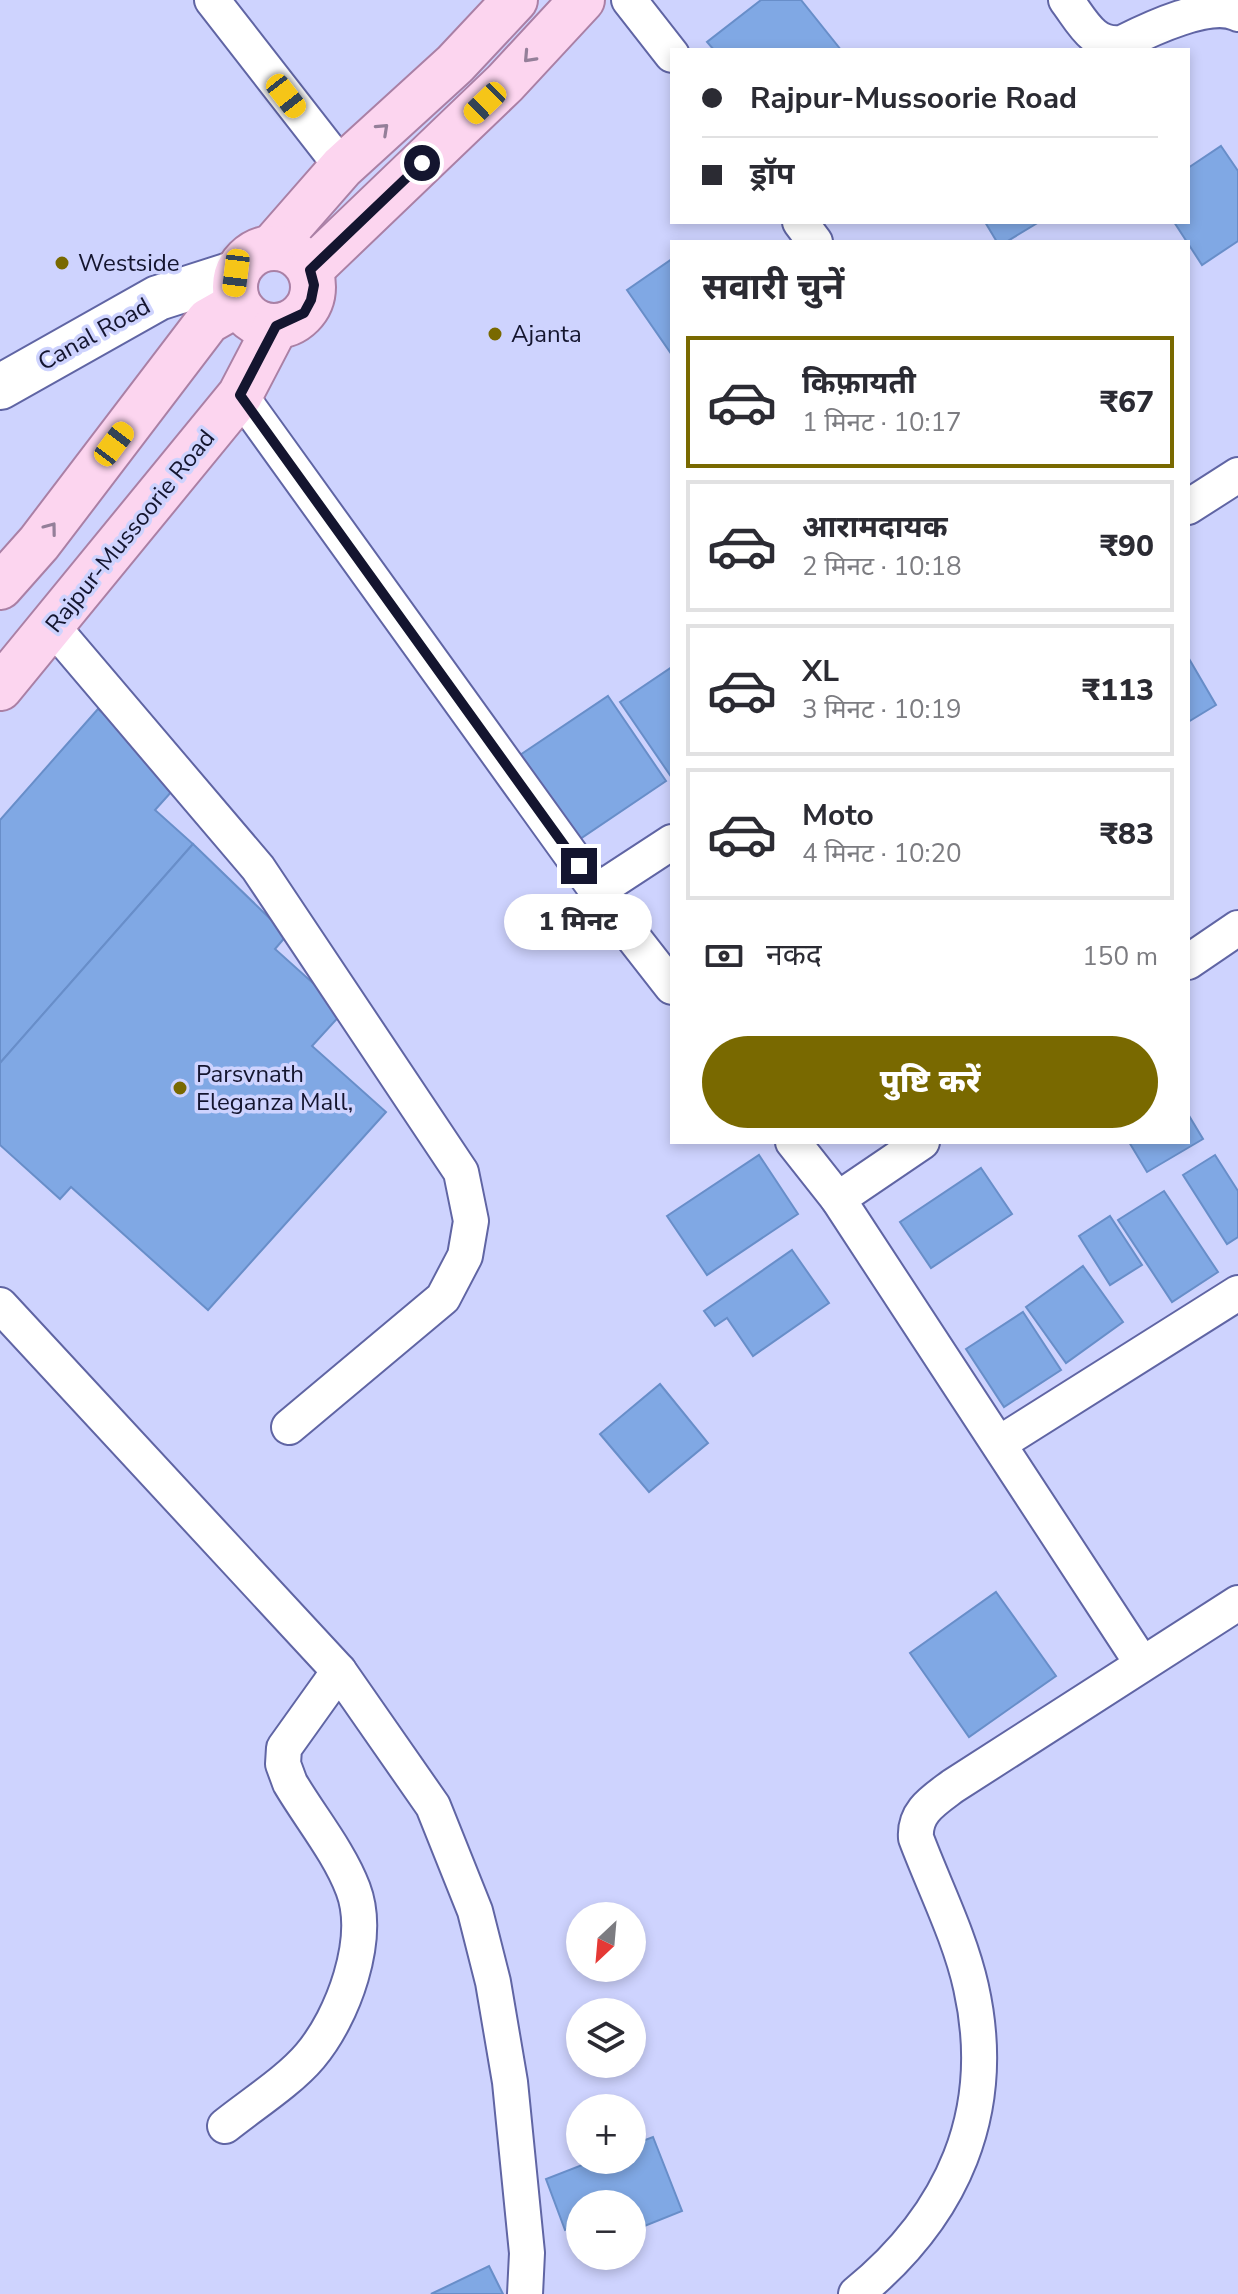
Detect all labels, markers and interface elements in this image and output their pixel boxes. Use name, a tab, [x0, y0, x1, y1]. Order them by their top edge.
one-way arrow	[525, 48, 539, 63]
car	[262, 70, 310, 122]
car	[459, 78, 511, 128]
text: Rajpur-Mussoorie Road	[750, 78, 1077, 119]
one-way arrow	[374, 124, 388, 139]
route start	[404, 145, 440, 181]
text: ड्रॉप	[750, 154, 794, 195]
place label: Westside	[78, 247, 179, 279]
car	[221, 248, 251, 298]
marker: Westside	[53, 254, 71, 272]
text: सवारी चुनें	[702, 263, 844, 312]
street label: Canal Road	[32, 290, 156, 378]
place label: Ajanta	[511, 318, 582, 350]
marker: Ajanta	[486, 325, 504, 343]
text: किफ़ायती	[802, 363, 916, 404]
icon: car	[706, 366, 778, 438]
text: ₹67	[1100, 382, 1154, 423]
text: 1 मिनट · 10:17	[802, 405, 962, 440]
car	[90, 418, 138, 470]
street label: Rajpur-Mussoorie Road	[38, 423, 222, 639]
text: आरामदायक	[802, 507, 948, 548]
icon: car	[706, 510, 778, 582]
one-way arrow	[41, 522, 55, 537]
text: ₹90	[1100, 526, 1154, 567]
text: 2 मिनट · 10:18	[802, 549, 962, 584]
text: XL	[802, 651, 839, 692]
icon: car	[706, 654, 778, 726]
text: ₹113	[1082, 670, 1154, 711]
text: 3 मिनट · 10:19	[802, 692, 962, 727]
text: Moto	[802, 795, 874, 836]
icon: car	[706, 798, 778, 870]
text: ₹83	[1100, 814, 1154, 855]
text: 4 मिनट · 10:20	[802, 836, 962, 871]
route end	[561, 848, 597, 884]
callout: 1 मिनट	[505, 894, 653, 950]
text: 1 मिनट	[539, 904, 617, 939]
icon: cash	[702, 934, 746, 978]
text: नकद	[766, 935, 822, 976]
text: 150 m	[1082, 939, 1158, 974]
button: पुष्टि करें	[702, 1036, 1158, 1128]
place label: Parsvnath Eleganza Mall,	[196, 1058, 353, 1118]
marker: Parsvnath Eleganza Mall,	[171, 1079, 189, 1097]
north arrow	[566, 1902, 646, 1982]
map controls	[566, 1902, 646, 2270]
button: layers	[566, 1998, 646, 2078]
button: +	[566, 2094, 646, 2174]
button: −	[566, 2190, 646, 2270]

